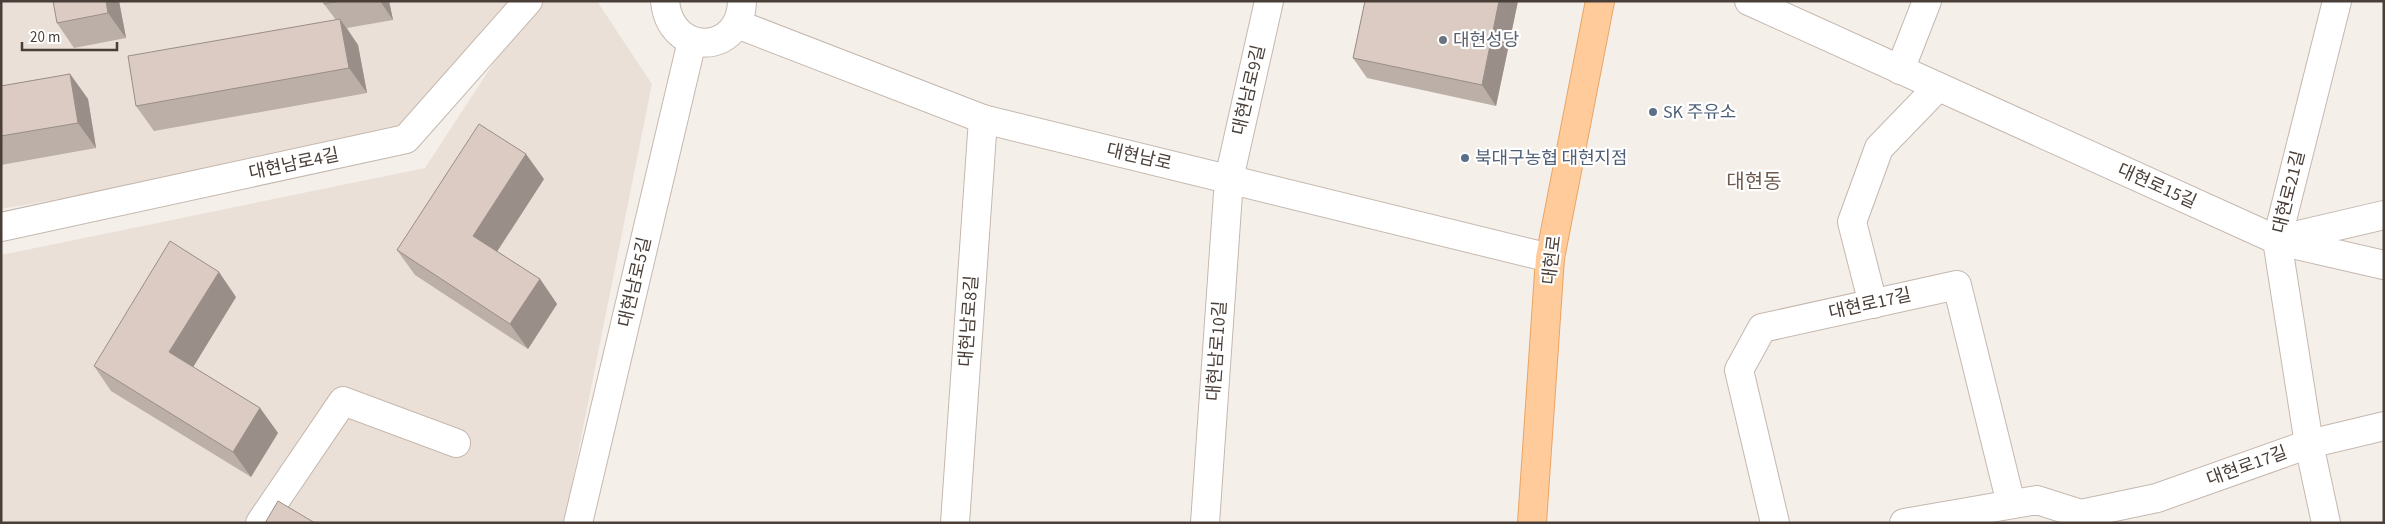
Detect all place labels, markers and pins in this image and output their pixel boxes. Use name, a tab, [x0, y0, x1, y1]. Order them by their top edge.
place label: 대현성당	[1453, 28, 1519, 53]
marker: 대현성당	[1437, 34, 1449, 46]
place label: SK 주유소	[1663, 100, 1736, 125]
marker: SK 주유소	[1647, 106, 1659, 118]
place label: 북대구농협 대현지점	[1475, 146, 1628, 171]
marker: 북대구농협 대현지점	[1459, 152, 1471, 164]

